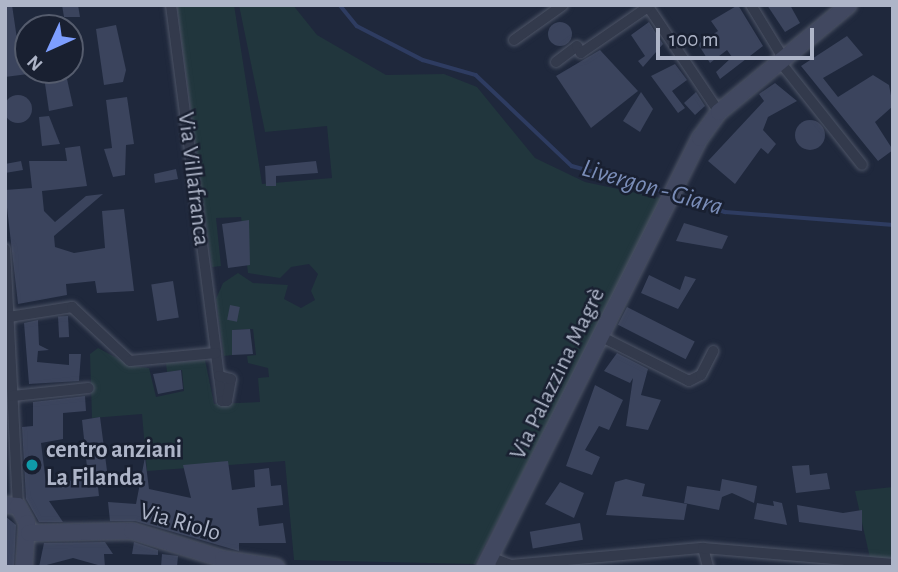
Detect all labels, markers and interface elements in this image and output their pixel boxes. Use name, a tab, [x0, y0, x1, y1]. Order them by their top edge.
north arrow	[14, 14, 84, 84]
scale bar	[660, 14, 818, 58]
text: 100 m	[669, 29, 719, 50]
text: N	[24, 51, 47, 74]
street label: Via Villafranca	[171, 110, 215, 248]
water label: Livergon - Giara	[577, 153, 727, 223]
street label: Via Palazzina Magrè	[504, 283, 612, 465]
place label: centro anziani La Filanda	[46, 437, 182, 493]
marker: centro anziani La Filanda	[24, 457, 40, 473]
street label: Via Riolo	[136, 498, 224, 548]

